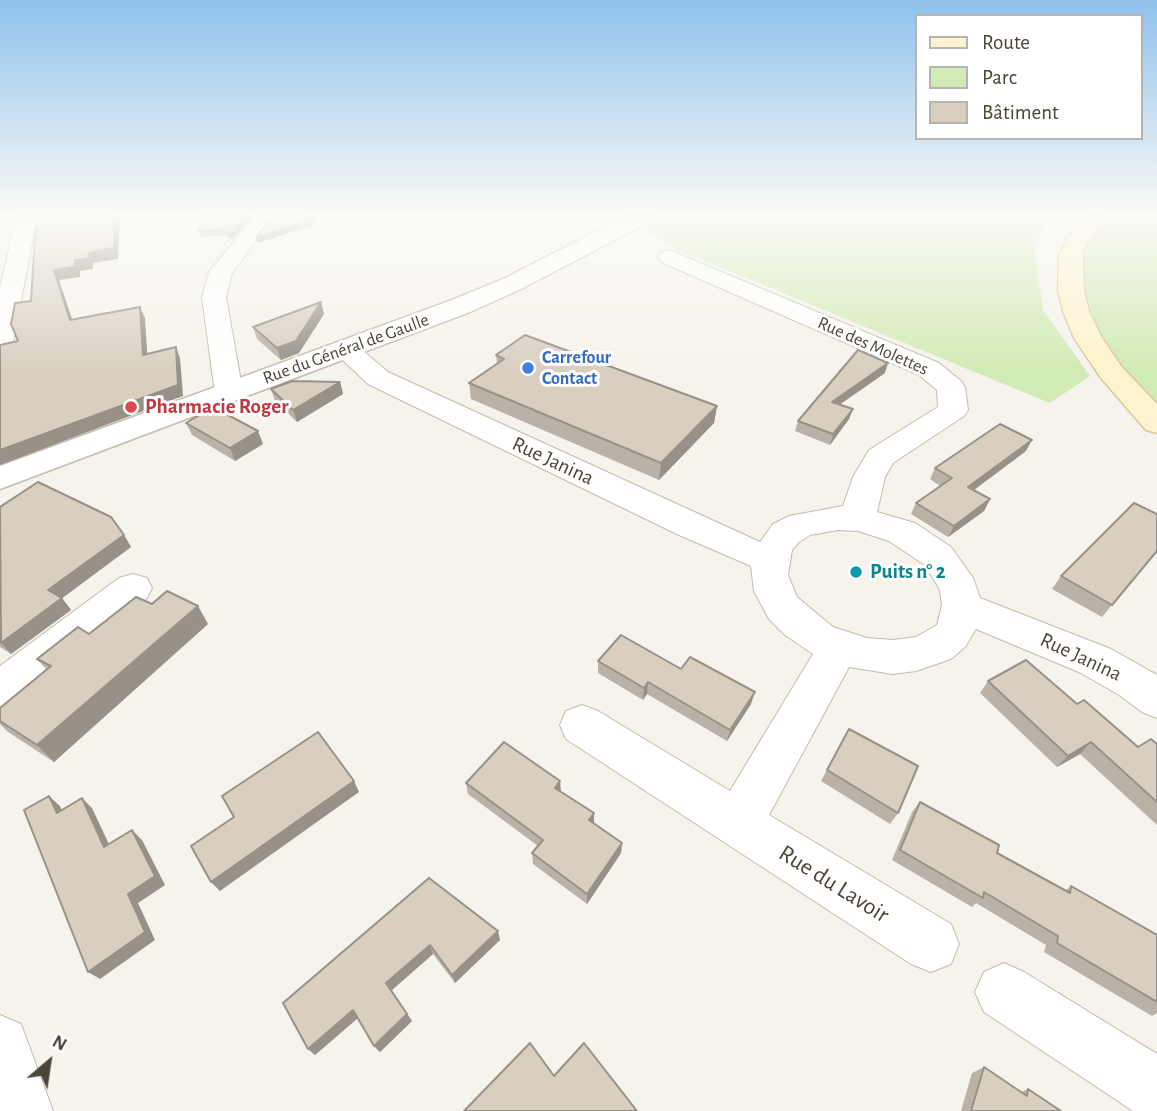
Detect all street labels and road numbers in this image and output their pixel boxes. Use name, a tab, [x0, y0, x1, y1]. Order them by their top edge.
street label: Rue du Général de Gaulle	[260, 309, 432, 389]
street label: Rue des Molettes	[814, 312, 932, 380]
street label: Rue Janina	[508, 431, 598, 491]
street label: Rue Janina	[1036, 627, 1126, 687]
street label: Rue du Lavoir	[774, 839, 894, 929]

